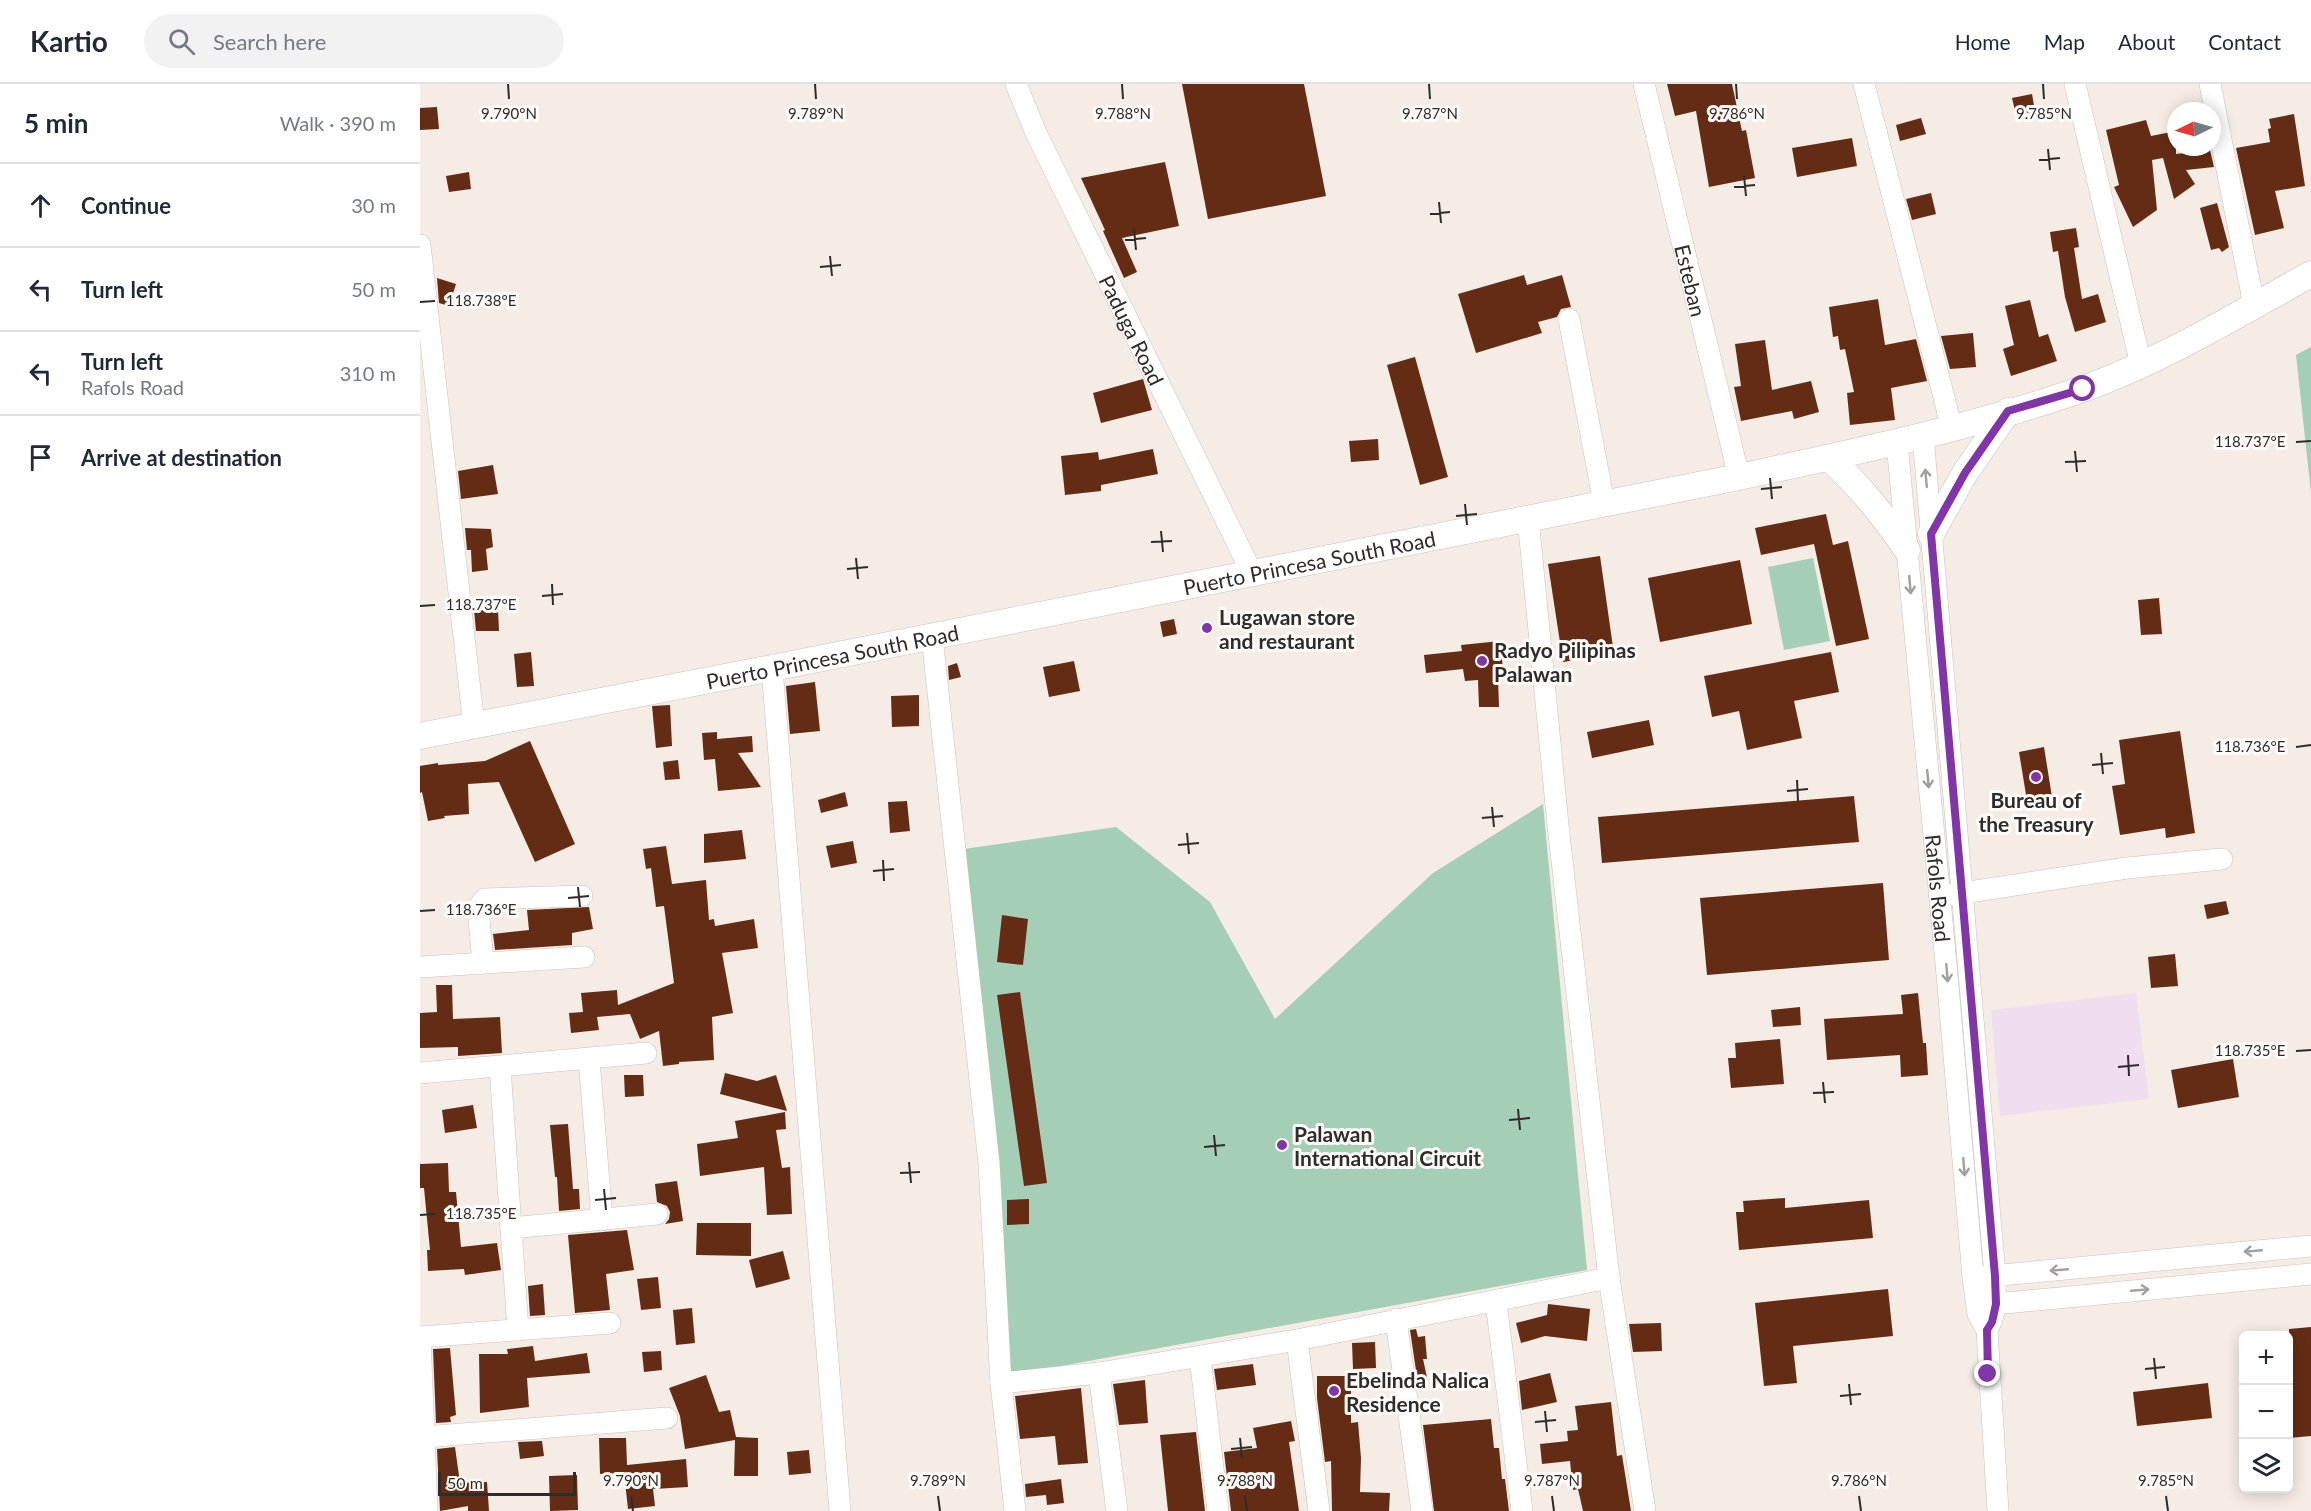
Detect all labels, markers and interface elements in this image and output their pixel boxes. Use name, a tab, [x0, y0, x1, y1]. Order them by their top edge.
search box	[144, 14, 564, 68]
text: Kartio	[30, 24, 108, 58]
icon: search	[165, 25, 198, 58]
text: Search here	[213, 28, 326, 55]
text: Home	[1955, 29, 2011, 54]
text: Map	[2044, 29, 2085, 54]
text: About	[2118, 29, 2175, 54]
text: Contact	[2208, 29, 2281, 54]
north arrow	[2167, 102, 2221, 156]
text: 9.790°N	[481, 104, 537, 122]
text: 9.789°N	[788, 104, 844, 122]
text: 9.788°N	[1095, 104, 1151, 122]
text: 9.787°N	[1402, 104, 1458, 122]
text: 9.786°N	[1709, 104, 1765, 122]
text: 9.785°N	[2016, 104, 2072, 122]
text: 5 min	[24, 107, 88, 139]
text: Walk · 390 m	[280, 111, 396, 135]
icon: ahead	[24, 189, 57, 222]
text: Continue	[81, 192, 171, 219]
text: 30 m	[351, 193, 396, 217]
street label: Esteban	[1671, 242, 1712, 319]
street label: Paduga Road	[1095, 270, 1170, 389]
icon: left	[24, 273, 57, 306]
text: Turn left	[81, 276, 163, 303]
text: 50 m	[351, 277, 396, 301]
text: 118.738°E	[446, 291, 516, 309]
text: Turn left	[81, 348, 163, 375]
icon: left	[24, 357, 57, 390]
text: 310 m	[340, 361, 396, 385]
text: Rafols Road	[81, 375, 184, 399]
route start	[2069, 375, 2095, 401]
text: 118.737°E	[2215, 432, 2285, 450]
icon: arrive	[24, 441, 57, 474]
text: Arrive at destination	[81, 444, 282, 471]
one-way arrow	[1920, 469, 1931, 488]
street label: Puerto Princesa South Road	[1181, 525, 1437, 599]
one-way arrow	[1905, 574, 1916, 594]
text: 118.737°E	[446, 595, 516, 613]
place label: Lugawan store and restaurant	[1219, 604, 1355, 653]
street label: Puerto Princesa South Road	[704, 619, 961, 693]
marker: Lugawan store and restaurant	[1200, 621, 1214, 635]
place label: Radyo Pilipinas Palawan	[1494, 637, 1636, 686]
marker: Radyo Pilipinas Palawan	[1475, 654, 1489, 668]
text: 118.736°E	[2215, 737, 2285, 755]
one-way arrow	[1923, 768, 1934, 788]
marker: Bureau of the Treasury	[2029, 770, 2043, 784]
place label: Bureau of the Treasury	[1978, 787, 2095, 836]
street label: Rafols Road	[1921, 833, 1956, 943]
text: 118.736°E	[446, 900, 516, 918]
one-way arrow	[1942, 962, 1953, 982]
text: 118.735°E	[2215, 1041, 2285, 1059]
place label: Palawan International Circuit	[1294, 1121, 1481, 1170]
marker: Palawan International Circuit	[1275, 1138, 1289, 1152]
one-way arrow	[1959, 1157, 1970, 1177]
text: 118.735°E	[446, 1204, 516, 1222]
one-way arrow	[2243, 1246, 2263, 1257]
one-way arrow	[2049, 1265, 2069, 1276]
one-way arrow	[2129, 1284, 2149, 1295]
map controls	[2239, 1331, 2293, 1493]
button: +	[2239, 1331, 2293, 1385]
route end	[1974, 1360, 2000, 1386]
place label: Ebelinda Nalica Residence	[1346, 1367, 1489, 1416]
marker: Ebelinda Nalica Residence	[1327, 1384, 1341, 1398]
button: −	[2239, 1385, 2293, 1439]
button: layers	[2239, 1439, 2293, 1493]
scale bar	[438, 1469, 576, 1496]
text: 9.790°N	[603, 1471, 659, 1489]
text: 9.789°N	[910, 1471, 966, 1489]
text: 9.788°N	[1217, 1471, 1273, 1489]
text: 9.787°N	[1524, 1471, 1580, 1489]
text: 9.786°N	[1831, 1471, 1887, 1489]
text: 9.785°N	[2138, 1471, 2194, 1489]
text: 50 m	[447, 1473, 483, 1492]

